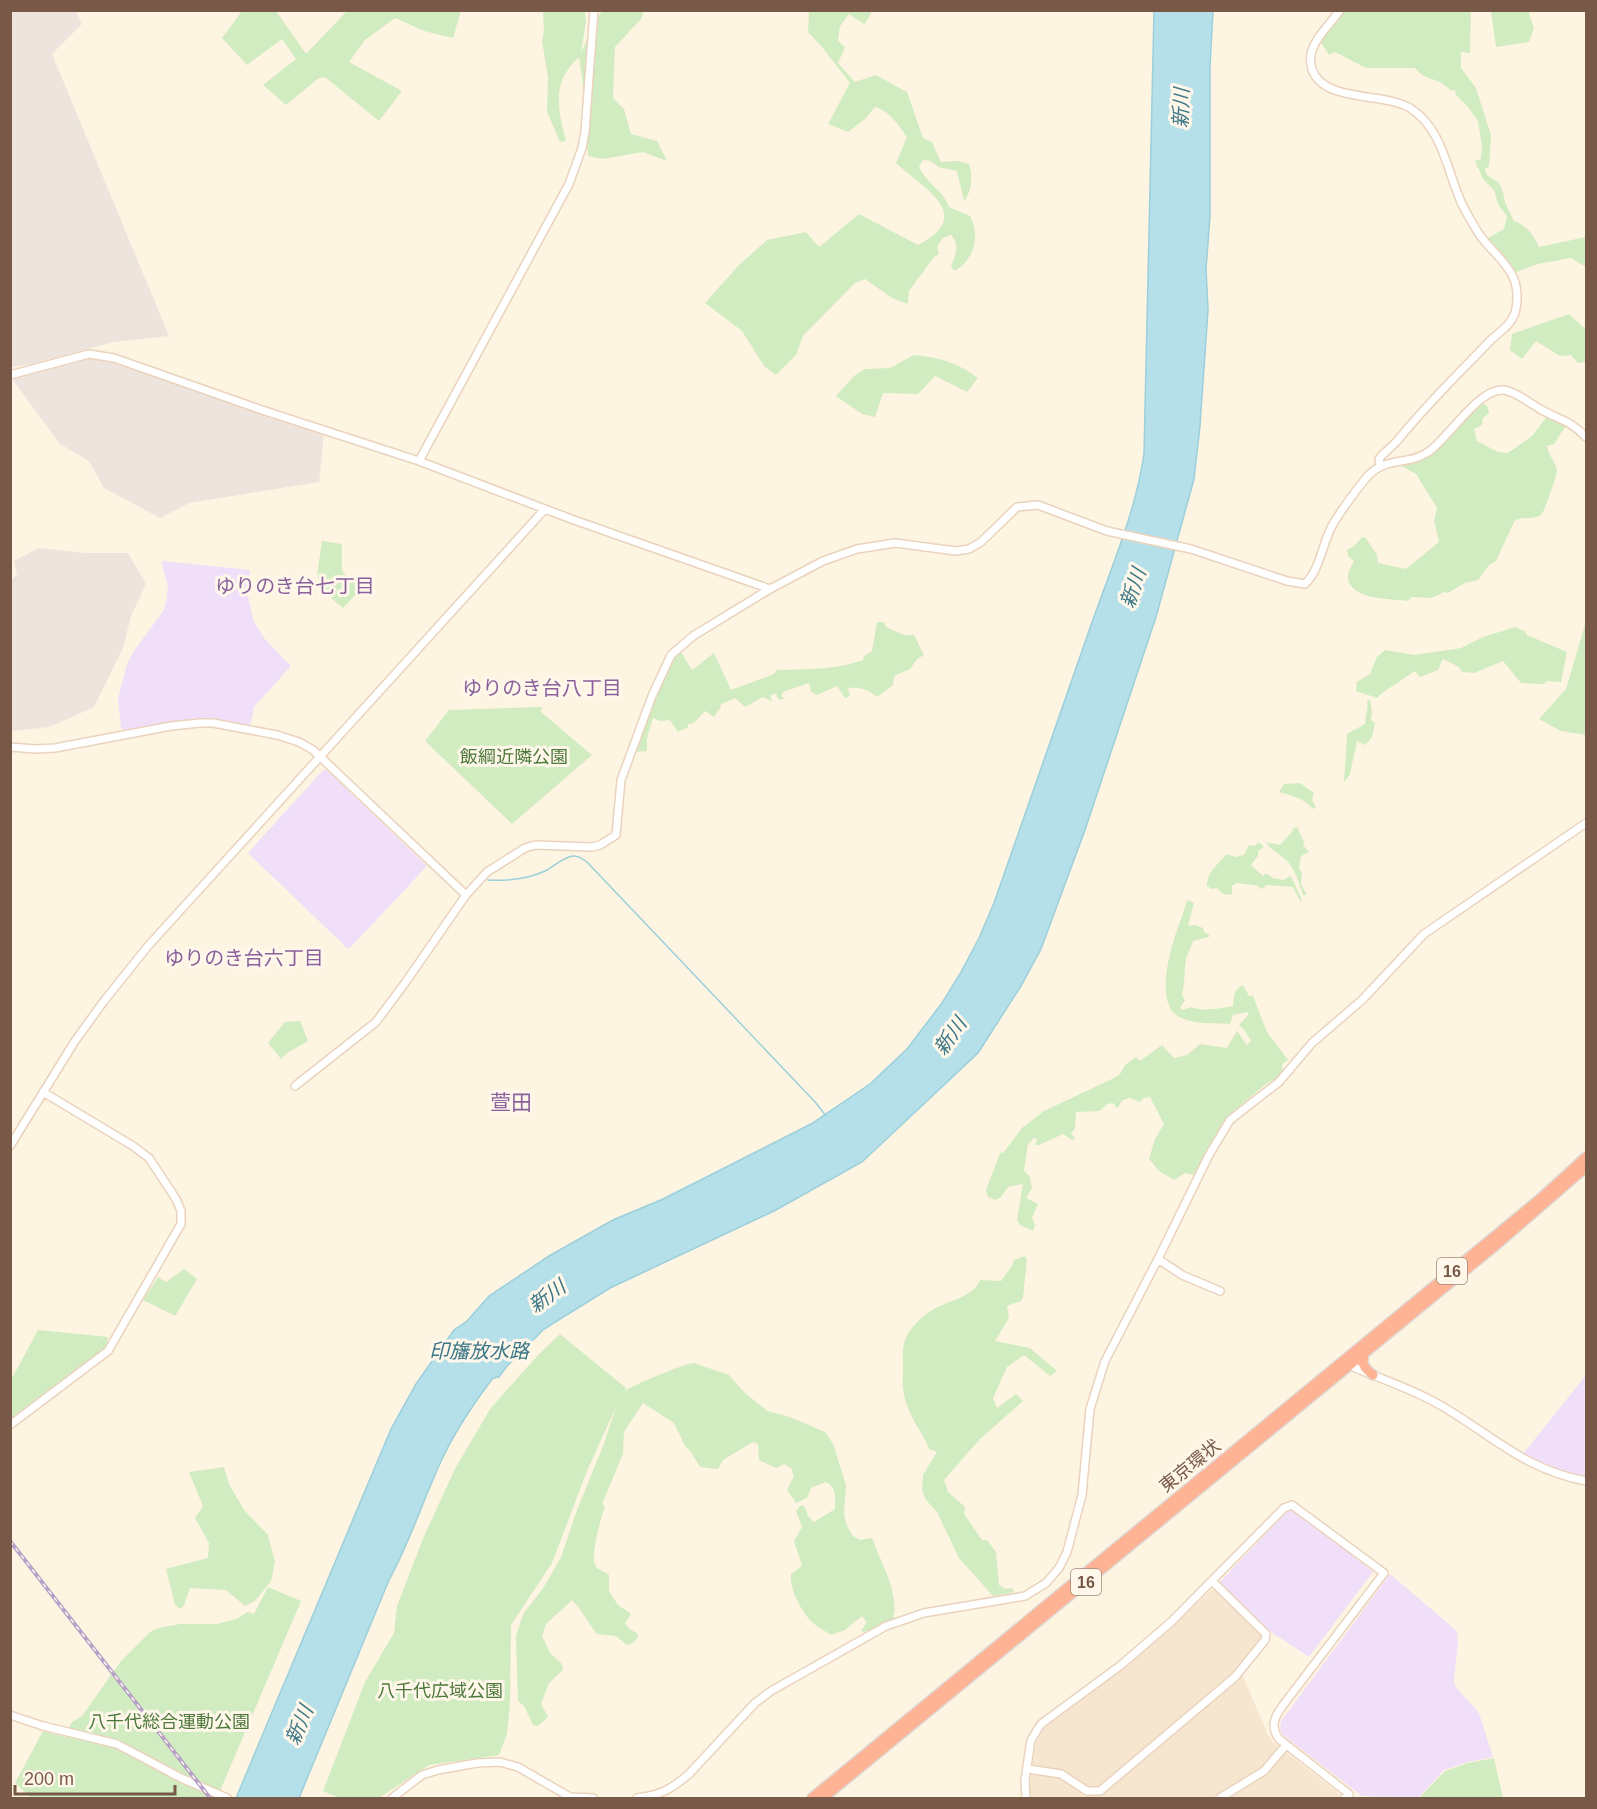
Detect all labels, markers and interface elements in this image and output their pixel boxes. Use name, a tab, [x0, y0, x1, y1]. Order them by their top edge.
water label: 新川	[1169, 86, 1193, 128]
water label: 新川	[1116, 564, 1151, 610]
district label: ゆりのき台七丁目	[215, 575, 375, 597]
district label: ゆりのき台八丁目	[462, 677, 622, 699]
park label: 飯綱近隣公園	[460, 747, 568, 767]
district label: ゆりのき台六丁目	[164, 947, 324, 969]
water label: 新川	[930, 1012, 972, 1059]
district label: 萱田	[490, 1091, 532, 1114]
road number: 16	[1437, 1258, 1467, 1284]
water label: 新川	[524, 1274, 571, 1317]
water label: 印旛放水路	[429, 1340, 531, 1362]
street label: 東京環状	[1156, 1436, 1224, 1496]
road number: 16	[1071, 1569, 1101, 1595]
park label: 八千代広域公園	[377, 1681, 503, 1701]
water label: 新川	[281, 1700, 318, 1748]
park label: 八千代総合運動公園	[88, 1712, 250, 1732]
scale bar	[15, 1758, 176, 1796]
text: 200 m	[24, 1769, 74, 1789]

